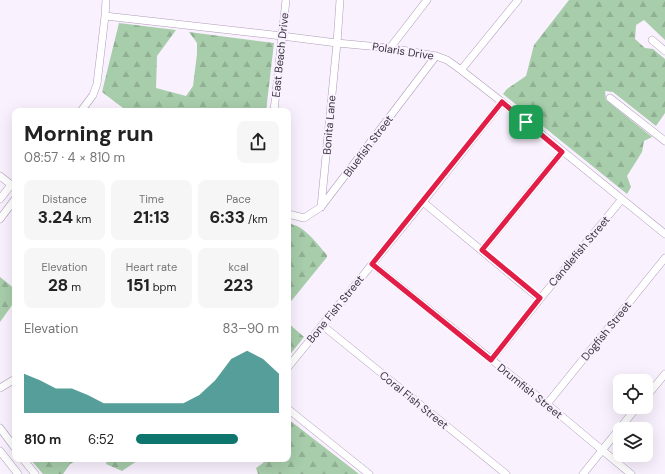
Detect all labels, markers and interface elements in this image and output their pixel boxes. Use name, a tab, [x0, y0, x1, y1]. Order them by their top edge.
street label: East Beach Drive	[269, 12, 291, 98]
street label: Polaris Drive	[371, 39, 435, 63]
street label: Bonita Lane	[319, 95, 339, 155]
pin	[509, 105, 543, 139]
icon: arrive	[515, 111, 537, 133]
street label: Bluefish Street	[340, 112, 396, 180]
text: Morning run	[24, 119, 154, 148]
button: share	[237, 121, 279, 163]
text: 08:57 · 4 × 810 m	[24, 149, 125, 166]
text: Distance	[42, 192, 87, 206]
text: Time	[139, 192, 164, 206]
text: Pace	[226, 192, 251, 206]
text: 3.24	[38, 206, 73, 228]
text: 21:13	[133, 206, 170, 228]
text: 6:33	[209, 206, 245, 228]
text: km	[73, 212, 91, 226]
text: /km	[245, 212, 268, 226]
street label: Candlefish Street	[545, 213, 613, 289]
text: Elevation	[42, 260, 87, 274]
text: Heart rate	[126, 260, 177, 274]
text: kcal	[229, 260, 248, 274]
street label: Bone Fish Street	[303, 272, 367, 346]
text: 28	[48, 274, 68, 296]
text: 151	[127, 274, 150, 296]
text: 223	[224, 274, 253, 296]
text: m	[68, 280, 81, 294]
text: bpm	[150, 280, 176, 294]
street label: Dogfish Street	[578, 299, 634, 363]
text: Elevation	[24, 320, 78, 337]
text: 83–90 m	[223, 320, 279, 337]
street label: Drumfish Street	[495, 360, 565, 422]
street label: Coral Fish Street	[377, 368, 451, 432]
map controls	[613, 374, 653, 462]
button: locate	[613, 374, 653, 414]
button: layers	[613, 422, 653, 462]
text: 810 m	[24, 431, 61, 448]
text: 6:52	[88, 431, 114, 448]

